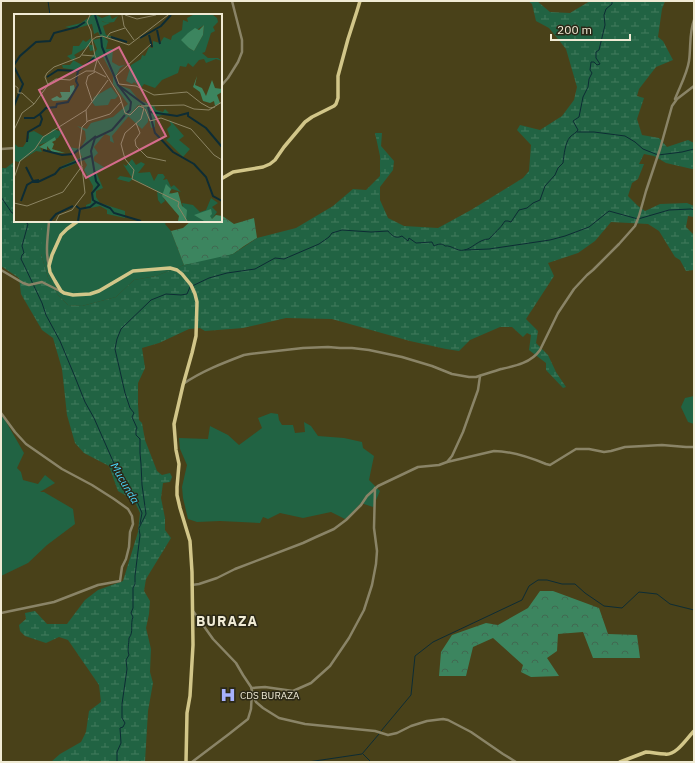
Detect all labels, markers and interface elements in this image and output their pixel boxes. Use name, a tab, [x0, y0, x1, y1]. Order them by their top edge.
inset map	[14, 14, 222, 222]
scale bar	[551, 16, 630, 42]
text: 200 m	[557, 22, 592, 37]
water label: Mucunda	[108, 460, 142, 506]
district label: BURAZA	[196, 612, 258, 630]
hospital icon: CDS BURAZA	[219, 686, 237, 704]
place label: CDS BURAZA	[240, 689, 300, 702]

